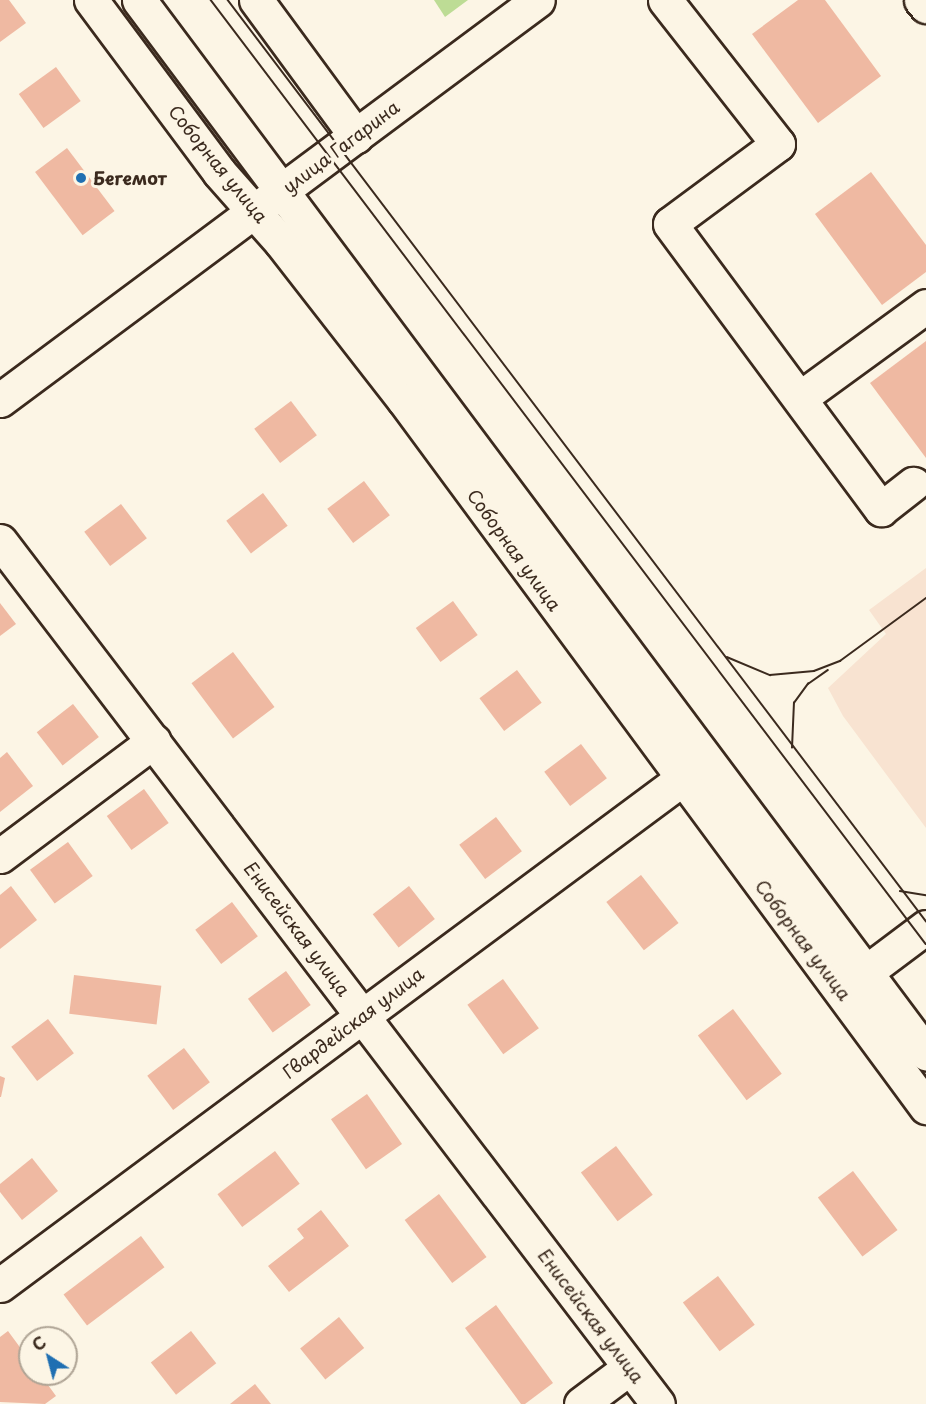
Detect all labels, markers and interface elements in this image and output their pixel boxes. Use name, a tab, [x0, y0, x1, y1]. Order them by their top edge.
street label: улица Гагарина	[278, 96, 404, 198]
street label: Соборная улица	[164, 100, 272, 228]
place label: Бегемот	[93, 167, 167, 189]
marker: Бегемот	[74, 171, 88, 185]
street label: Соборная улица	[462, 484, 566, 616]
street label: Енисейская улица	[239, 857, 355, 1001]
street label: Соборная улица	[750, 875, 856, 1005]
street label: Гвардейская улица	[278, 963, 428, 1083]
street label: Енисейская улица	[533, 1244, 649, 1388]
north arrow	[18, 1326, 78, 1386]
text: С	[27, 1330, 51, 1356]

